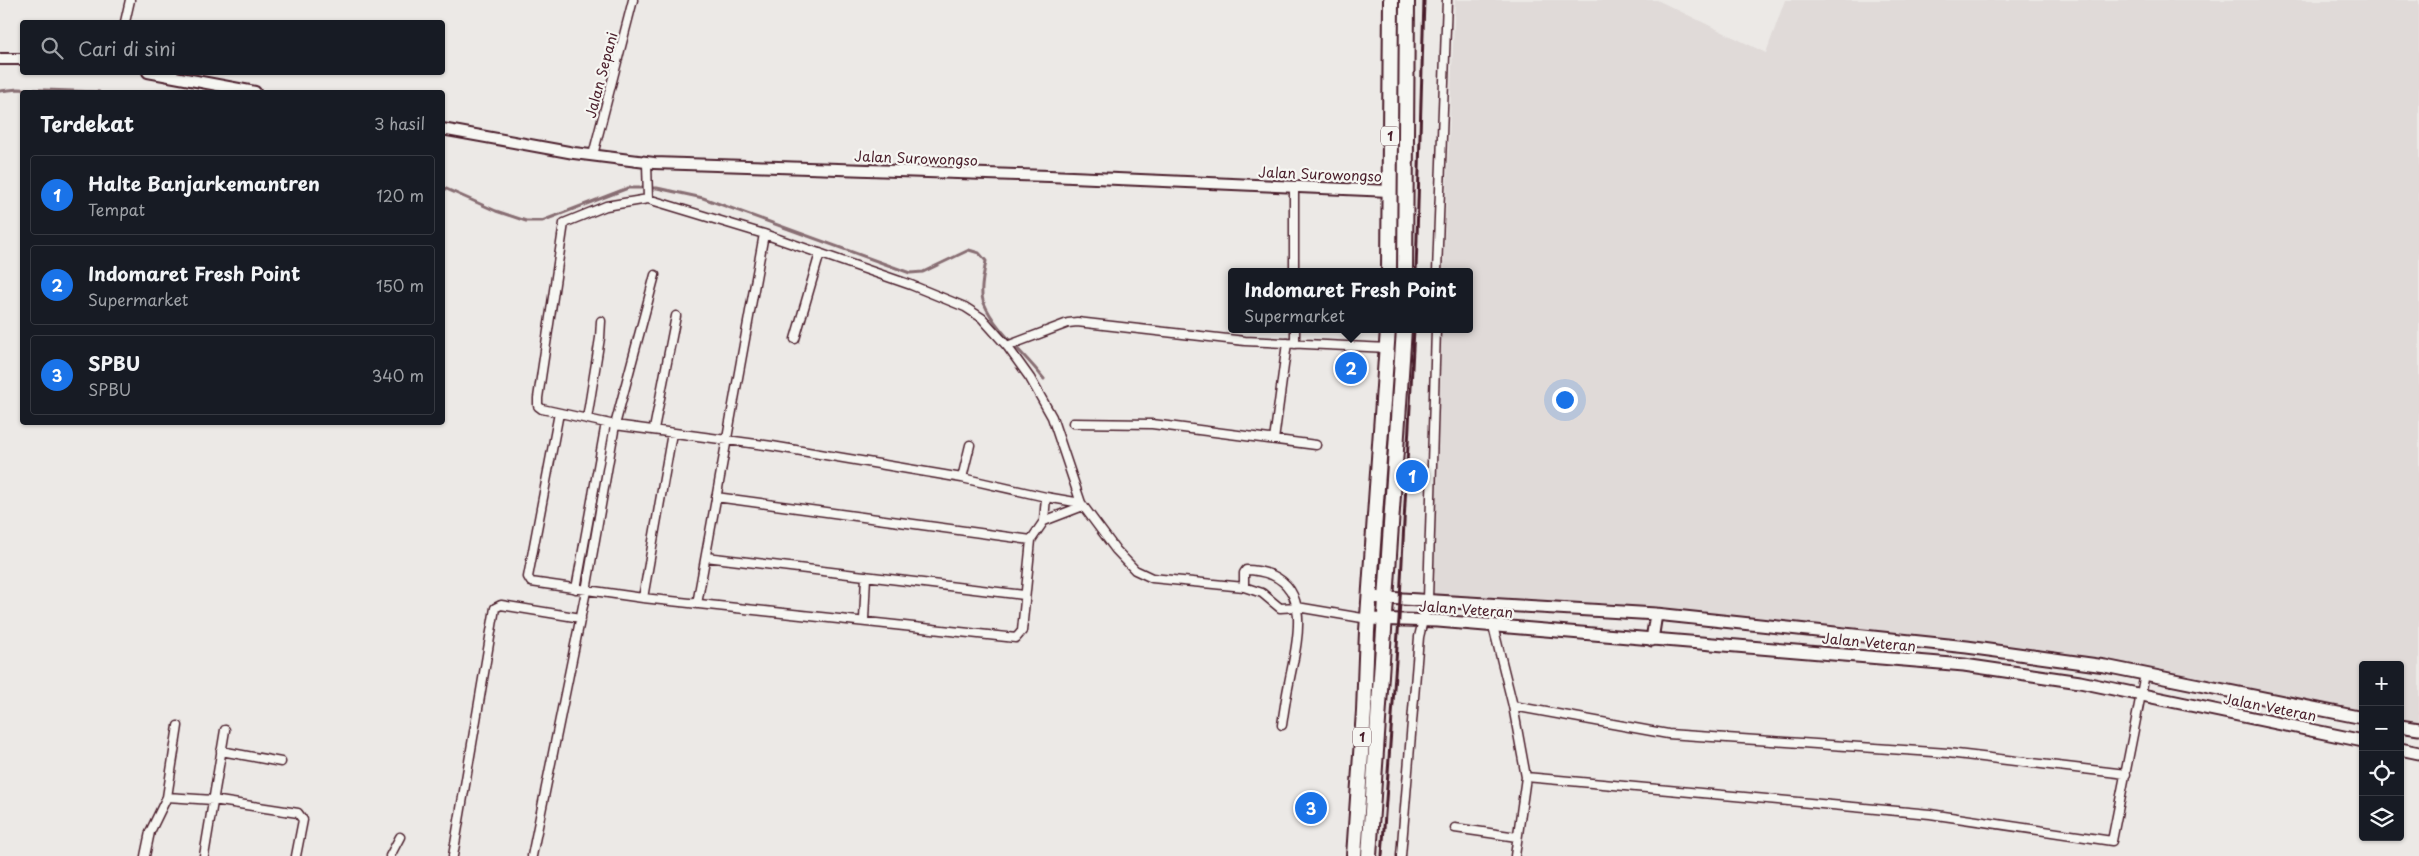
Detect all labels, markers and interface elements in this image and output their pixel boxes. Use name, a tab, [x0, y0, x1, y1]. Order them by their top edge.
search box	[20, 20, 445, 75]
street label: Jalan Sepani	[579, 30, 623, 120]
icon: search	[38, 34, 66, 62]
text: Cari di sini	[78, 34, 176, 62]
text: Terdekat	[40, 107, 134, 139]
text: 3 hasil	[374, 111, 425, 135]
road number: 1	[1381, 126, 1399, 146]
street label: Jalan Surowongso	[854, 145, 978, 171]
street label: Jalan Surowongso	[1258, 161, 1382, 187]
text: Halte Banjarkemantren	[88, 169, 320, 197]
text: 1	[53, 183, 61, 207]
text: 120 m	[377, 183, 424, 207]
text: Tempat	[88, 197, 145, 221]
text: Indomaret Fresh Point	[88, 259, 300, 287]
popup	[1228, 268, 1473, 333]
text: 2	[51, 273, 63, 297]
text: 150 m	[376, 273, 424, 297]
text: Indomaret Fresh Point	[1244, 275, 1457, 303]
text: Supermarket	[88, 287, 188, 311]
text: Supermarket	[1244, 303, 1345, 327]
text: SPBU	[88, 349, 140, 377]
pin: 2	[1335, 349, 1367, 387]
text: 3	[52, 363, 62, 387]
text: 340 m	[372, 363, 424, 387]
text: SPBU	[88, 377, 131, 401]
your location	[1552, 387, 1578, 413]
pin: 1	[1396, 457, 1428, 495]
street label: Jalan Veteran	[1418, 595, 1514, 623]
street label: Jalan Veteran	[1821, 627, 1917, 657]
map controls	[2359, 661, 2404, 841]
button: +	[2359, 661, 2404, 706]
street label: Jalan Veteran	[2222, 688, 2318, 726]
button: −	[2359, 706, 2404, 751]
road number: 1	[1353, 728, 1371, 746]
button: locate	[2359, 751, 2404, 796]
pin: 3	[1295, 789, 1327, 827]
button: layers	[2359, 796, 2404, 841]

